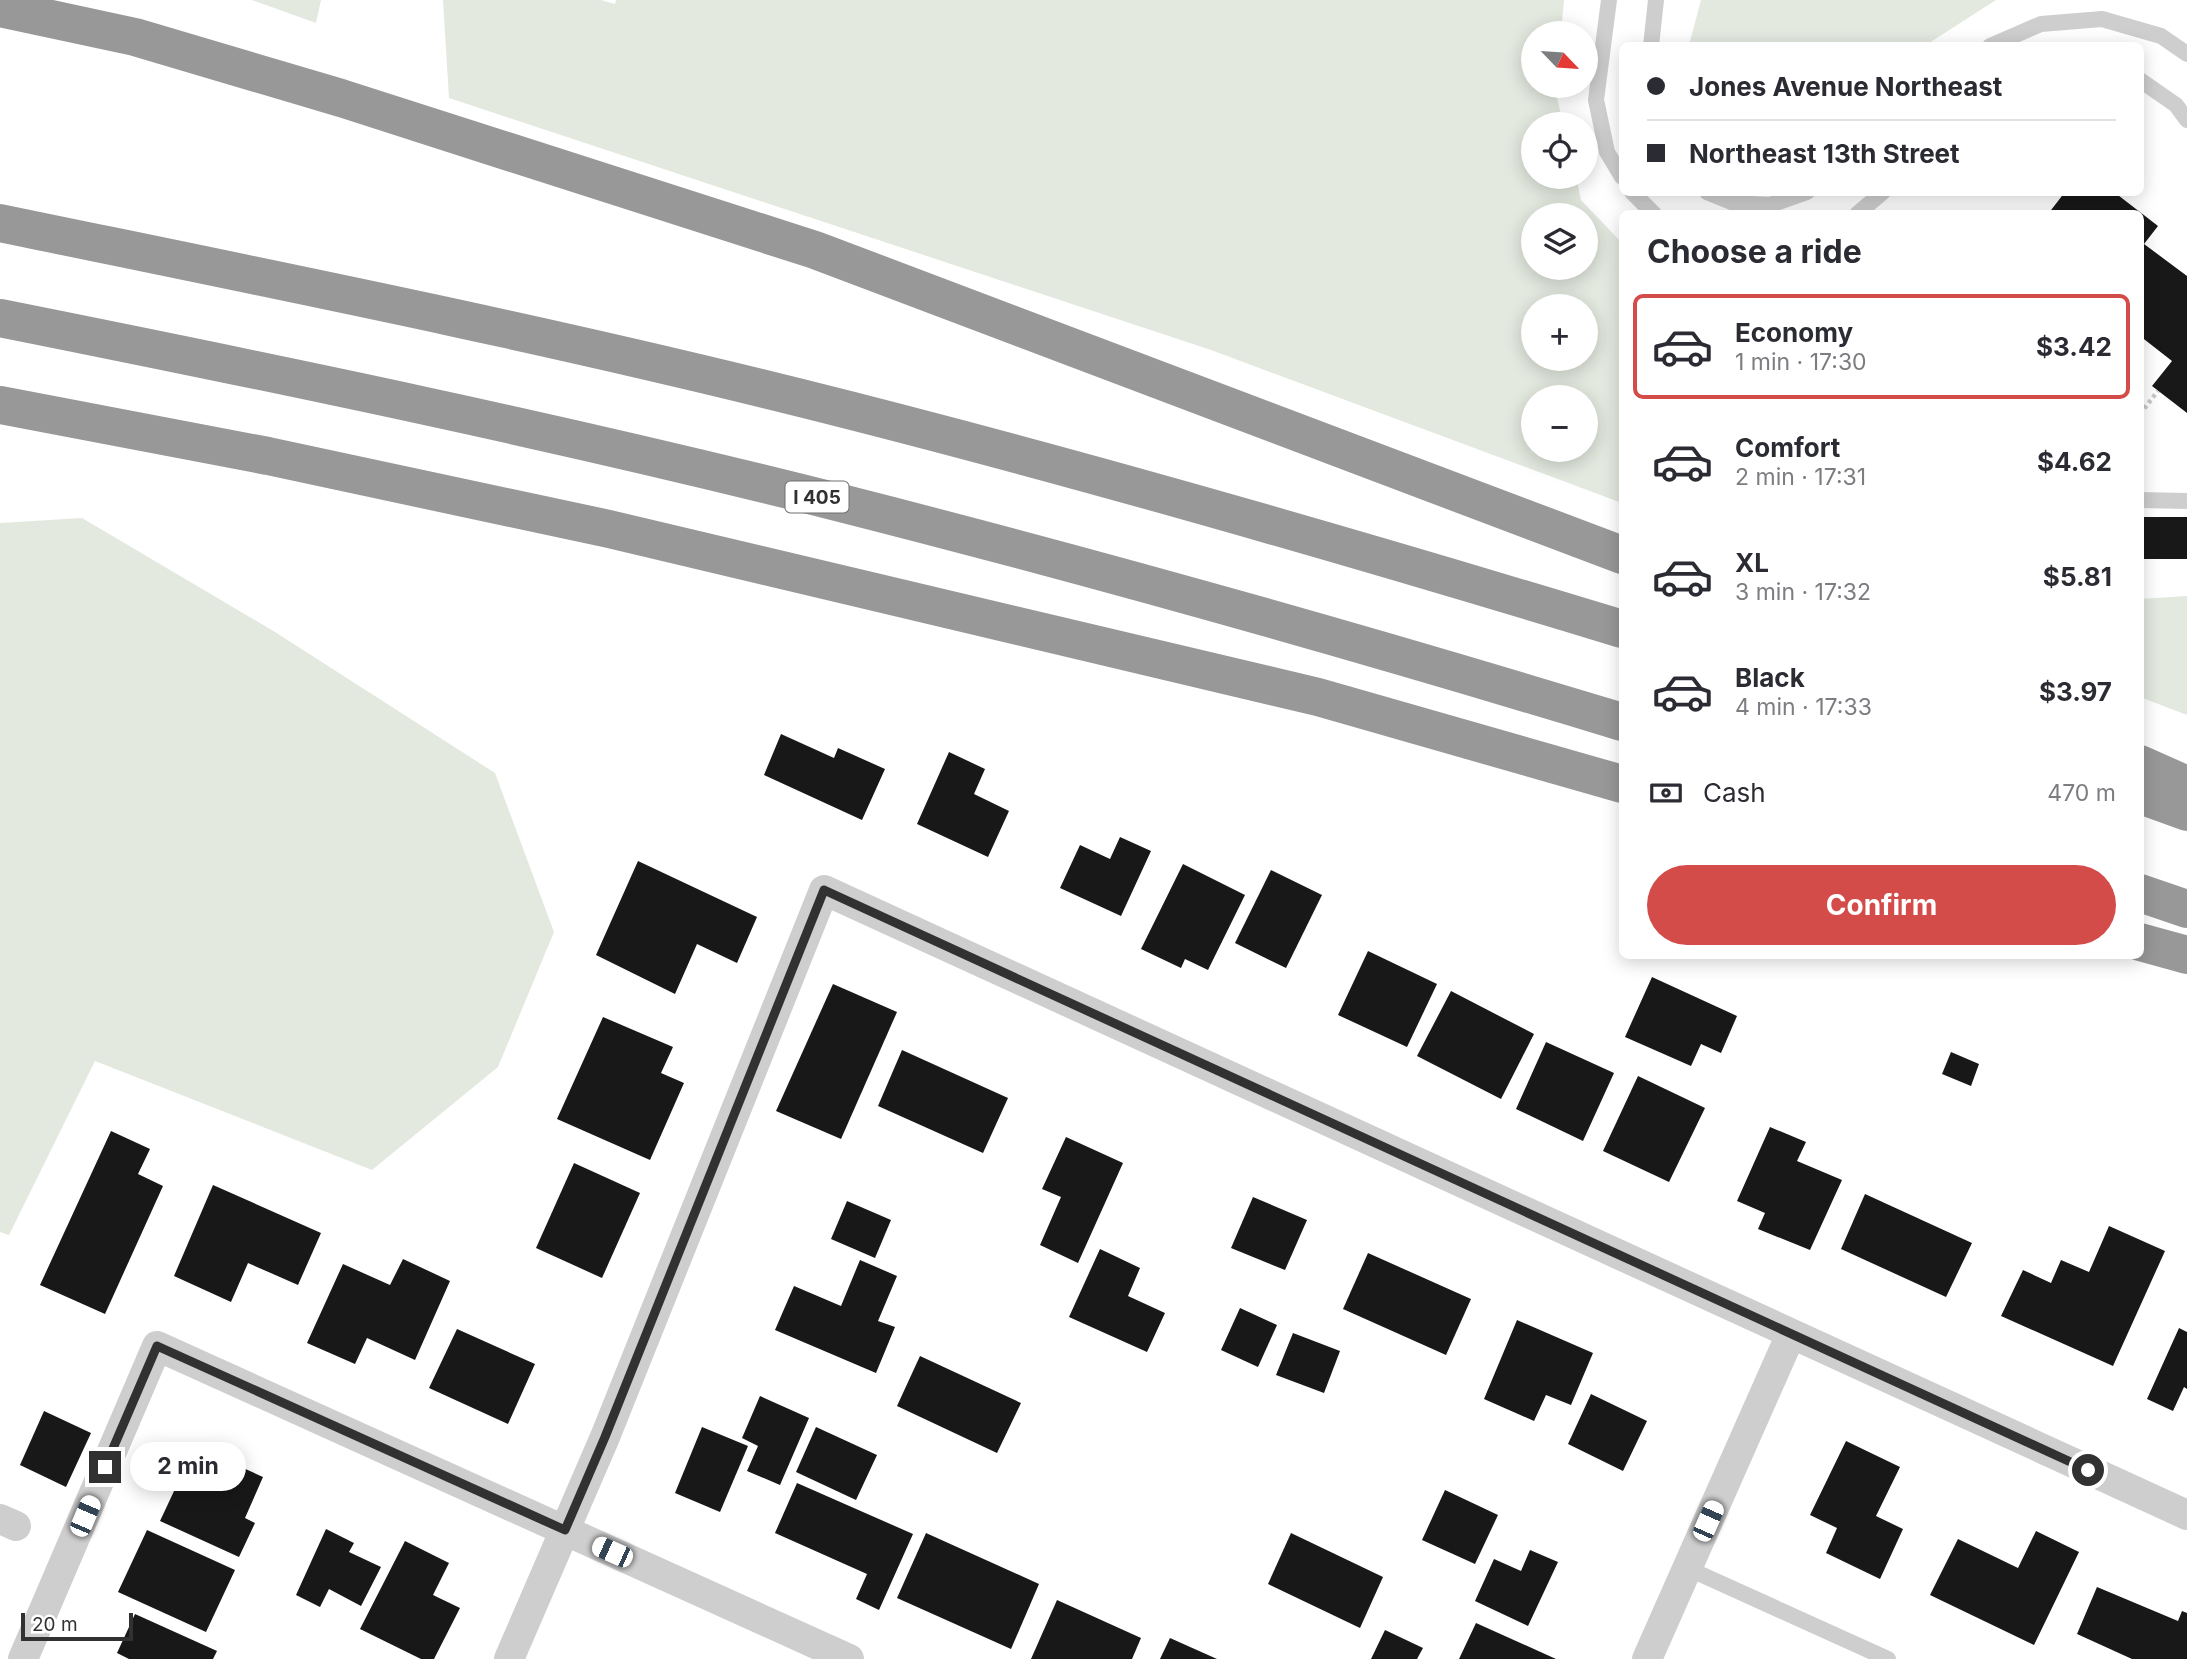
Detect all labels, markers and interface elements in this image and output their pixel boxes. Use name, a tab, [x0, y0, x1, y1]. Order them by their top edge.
north arrow	[1521, 21, 1598, 98]
map controls	[1521, 21, 1598, 462]
text: Jones Avenue Northeast	[1689, 71, 2002, 102]
button: locate	[1521, 112, 1598, 189]
text: Northeast 13th Street	[1689, 138, 1960, 169]
button: layers	[1521, 203, 1598, 280]
text: Choose a ride	[1647, 232, 1862, 271]
button: +	[1521, 294, 1598, 371]
icon: car	[1651, 315, 1714, 378]
text: Economy	[1735, 317, 1853, 348]
text: $3.42	[2036, 331, 2112, 362]
text: 1 min · 17:30	[1735, 348, 1867, 376]
button: −	[1521, 385, 1598, 462]
icon: car	[1651, 430, 1714, 493]
text: Comfort	[1735, 432, 1840, 463]
text: $4.62	[2037, 446, 2112, 477]
text: 2 min · 17:31	[1735, 463, 1866, 491]
road number: I 405	[786, 482, 848, 512]
icon: car	[1651, 545, 1714, 608]
text: XL	[1735, 547, 1769, 578]
text: $5.81	[2043, 561, 2112, 592]
text: 3 min · 17:32	[1735, 578, 1871, 606]
icon: car	[1651, 660, 1714, 723]
text: Black	[1735, 662, 1805, 693]
text: $3.97	[2039, 676, 2112, 707]
text: 4 min · 17:33	[1735, 693, 1872, 721]
icon: cash	[1647, 774, 1685, 812]
text: Cash	[1703, 777, 1766, 808]
text: 470 m	[2047, 779, 2116, 807]
button: Confirm	[1647, 865, 2116, 945]
callout: 2 min	[130, 1442, 245, 1492]
route end	[89, 1451, 121, 1483]
text: 2 min	[157, 1452, 219, 1480]
route start	[2072, 1454, 2104, 1486]
car	[68, 1493, 103, 1539]
car	[1690, 1498, 1727, 1544]
car	[589, 1534, 636, 1570]
scale bar	[21, 1610, 133, 1642]
text: 20 m	[32, 1613, 78, 1636]

